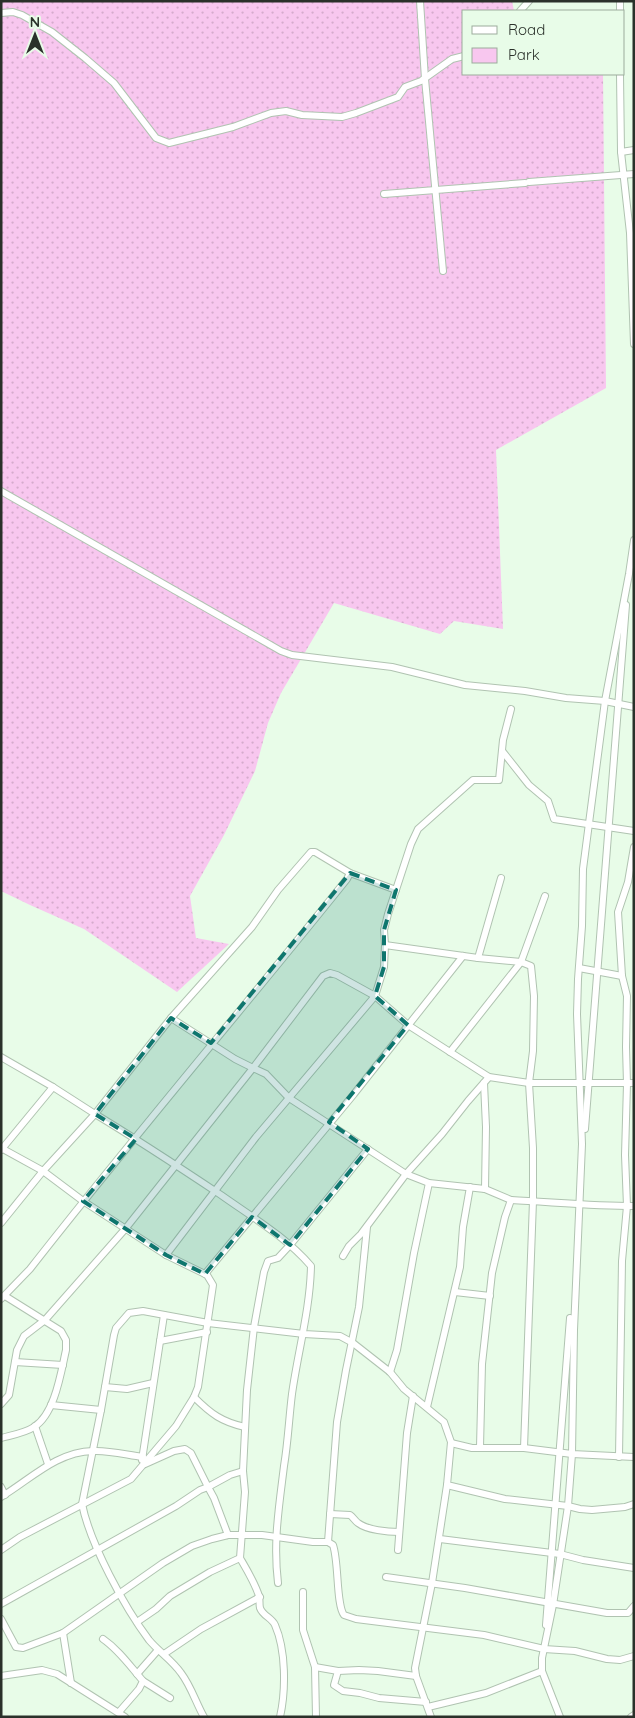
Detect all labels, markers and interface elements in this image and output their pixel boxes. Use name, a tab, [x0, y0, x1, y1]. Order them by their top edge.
north arrow	[10, 10, 60, 60]
legend	[462, 10, 625, 75]
text: N	[30, 13, 40, 31]
text: Road	[508, 20, 545, 39]
text: Park	[508, 45, 540, 64]

